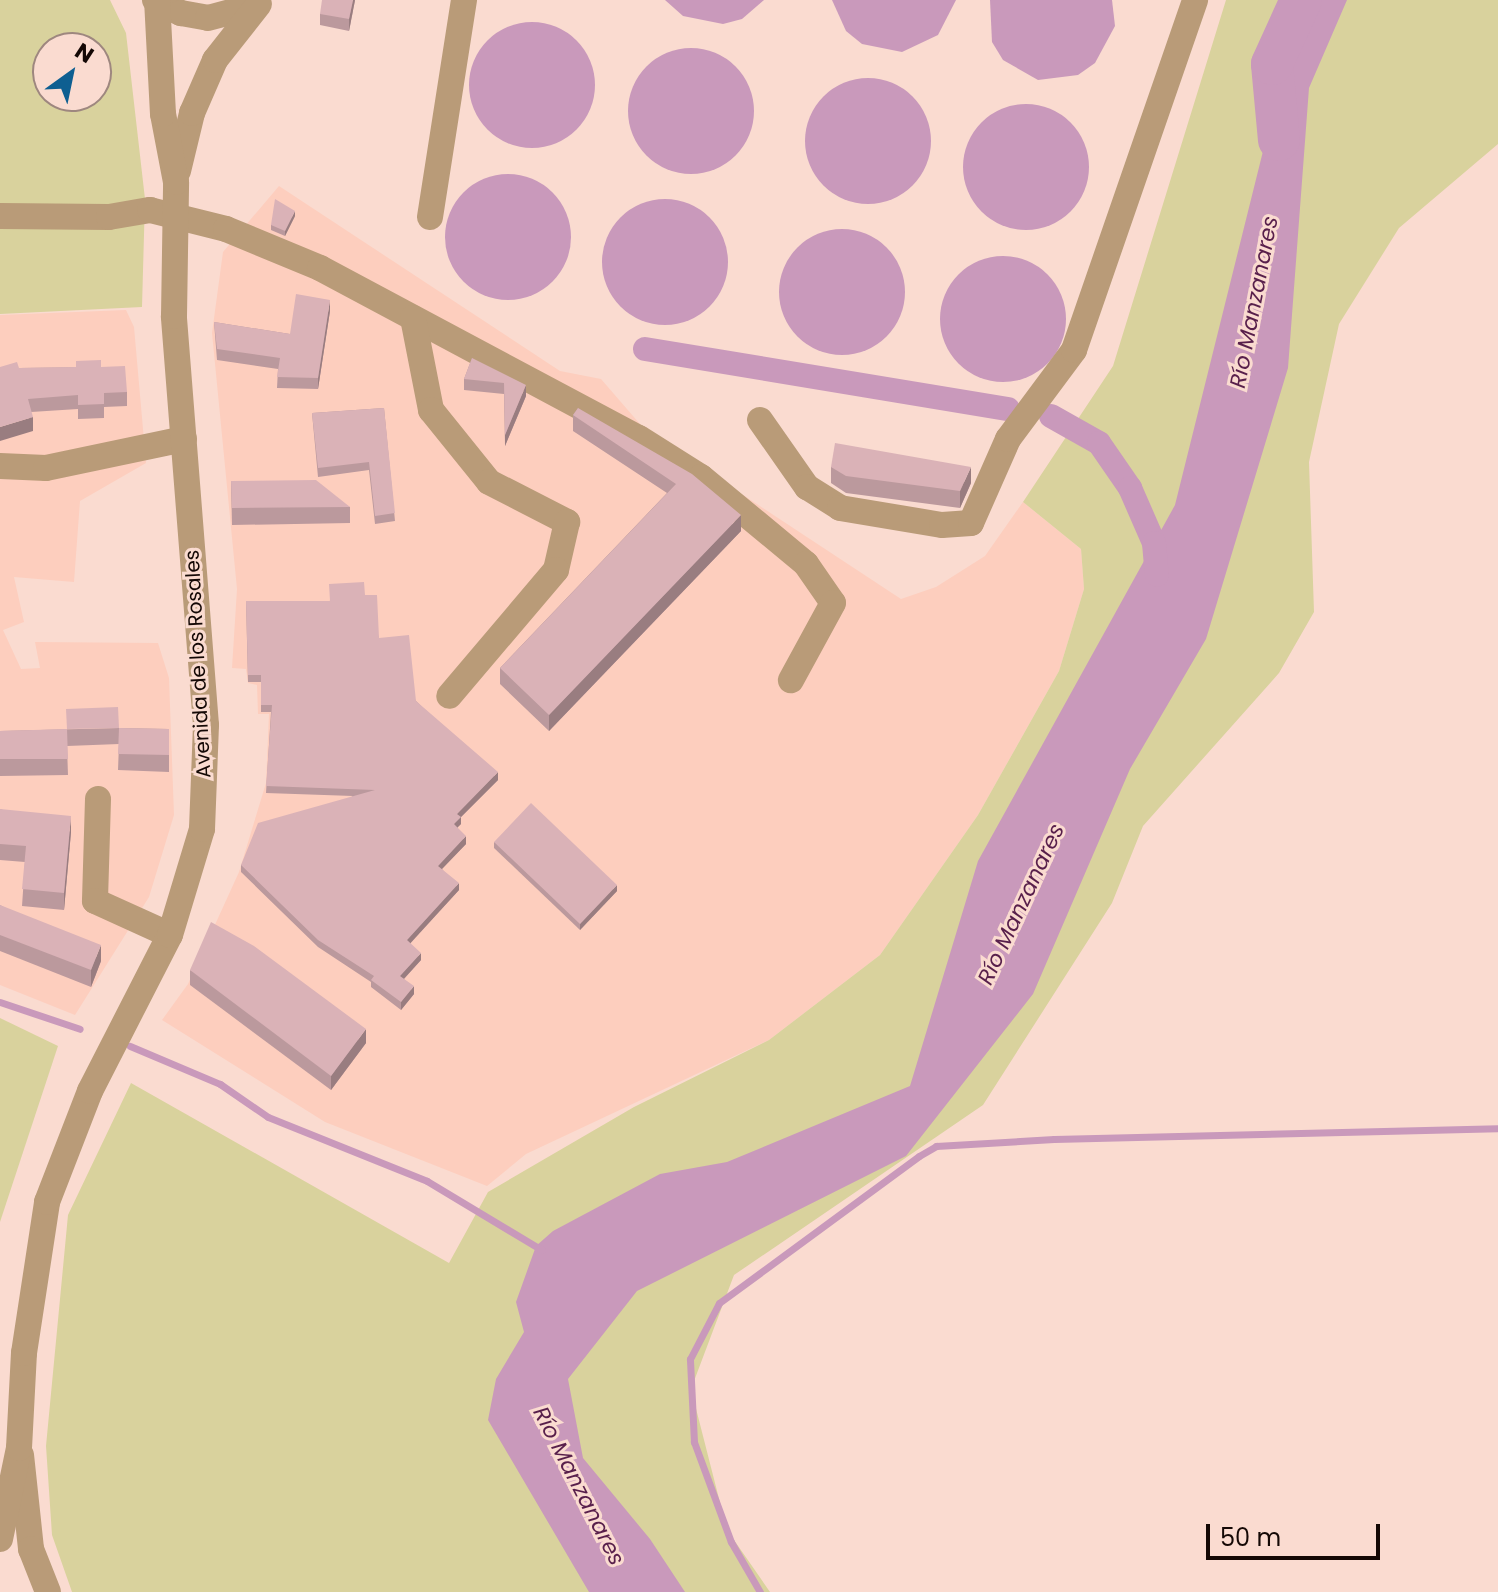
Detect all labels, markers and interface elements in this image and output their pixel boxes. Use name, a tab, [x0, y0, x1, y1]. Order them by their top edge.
north arrow	[32, 32, 112, 112]
text: N	[69, 36, 100, 71]
water label: Río Manzanares	[1224, 214, 1284, 390]
street label: Avenida de los Rosales	[180, 549, 216, 779]
water label: Río Manzanares	[972, 819, 1070, 989]
water label: Río Manzanares	[528, 1402, 630, 1570]
scale bar	[1210, 1508, 1384, 1558]
text: 50 m	[1220, 1521, 1281, 1554]

